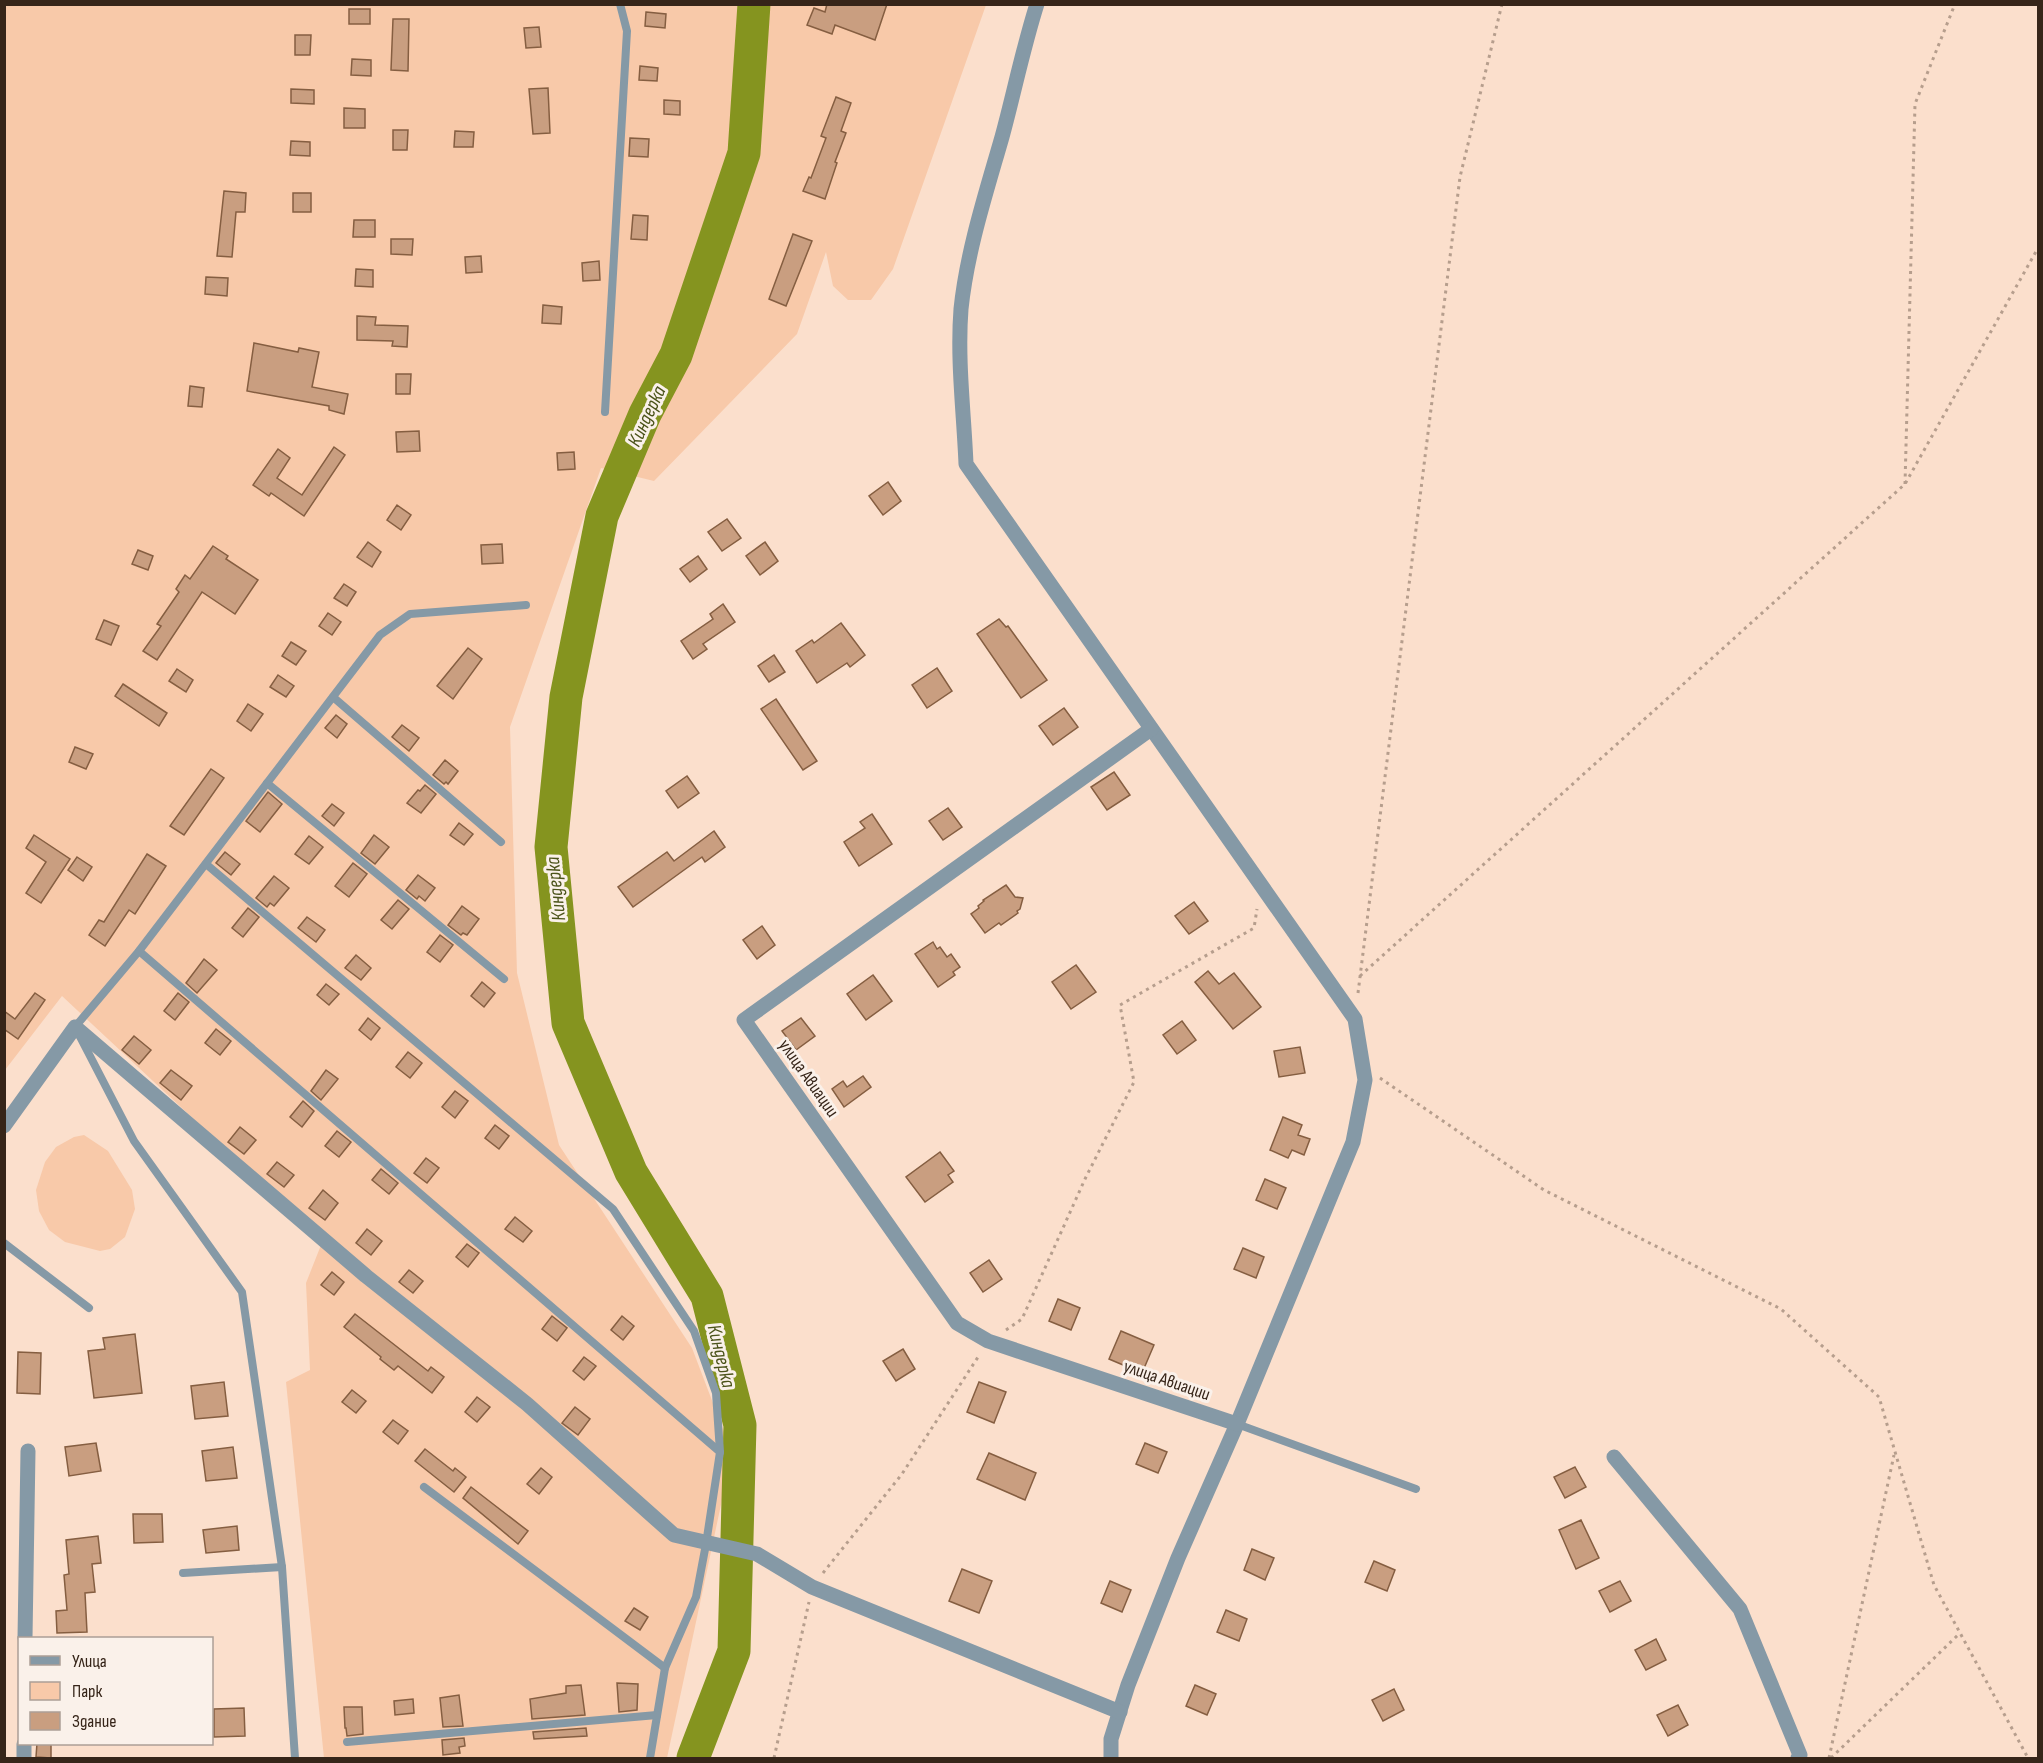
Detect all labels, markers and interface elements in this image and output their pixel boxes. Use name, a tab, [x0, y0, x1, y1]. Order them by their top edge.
water label: Киндерка	[622, 382, 671, 451]
water label: Киндерка	[541, 856, 571, 922]
street label: улица Авиации	[774, 1035, 843, 1121]
water label: Киндерка	[702, 1322, 740, 1390]
street label: улица Авиации	[1121, 1356, 1213, 1405]
legend	[18, 1637, 213, 1745]
text: Улица	[72, 1651, 107, 1672]
text: Парк	[72, 1681, 103, 1702]
text: Здание	[72, 1711, 117, 1732]

